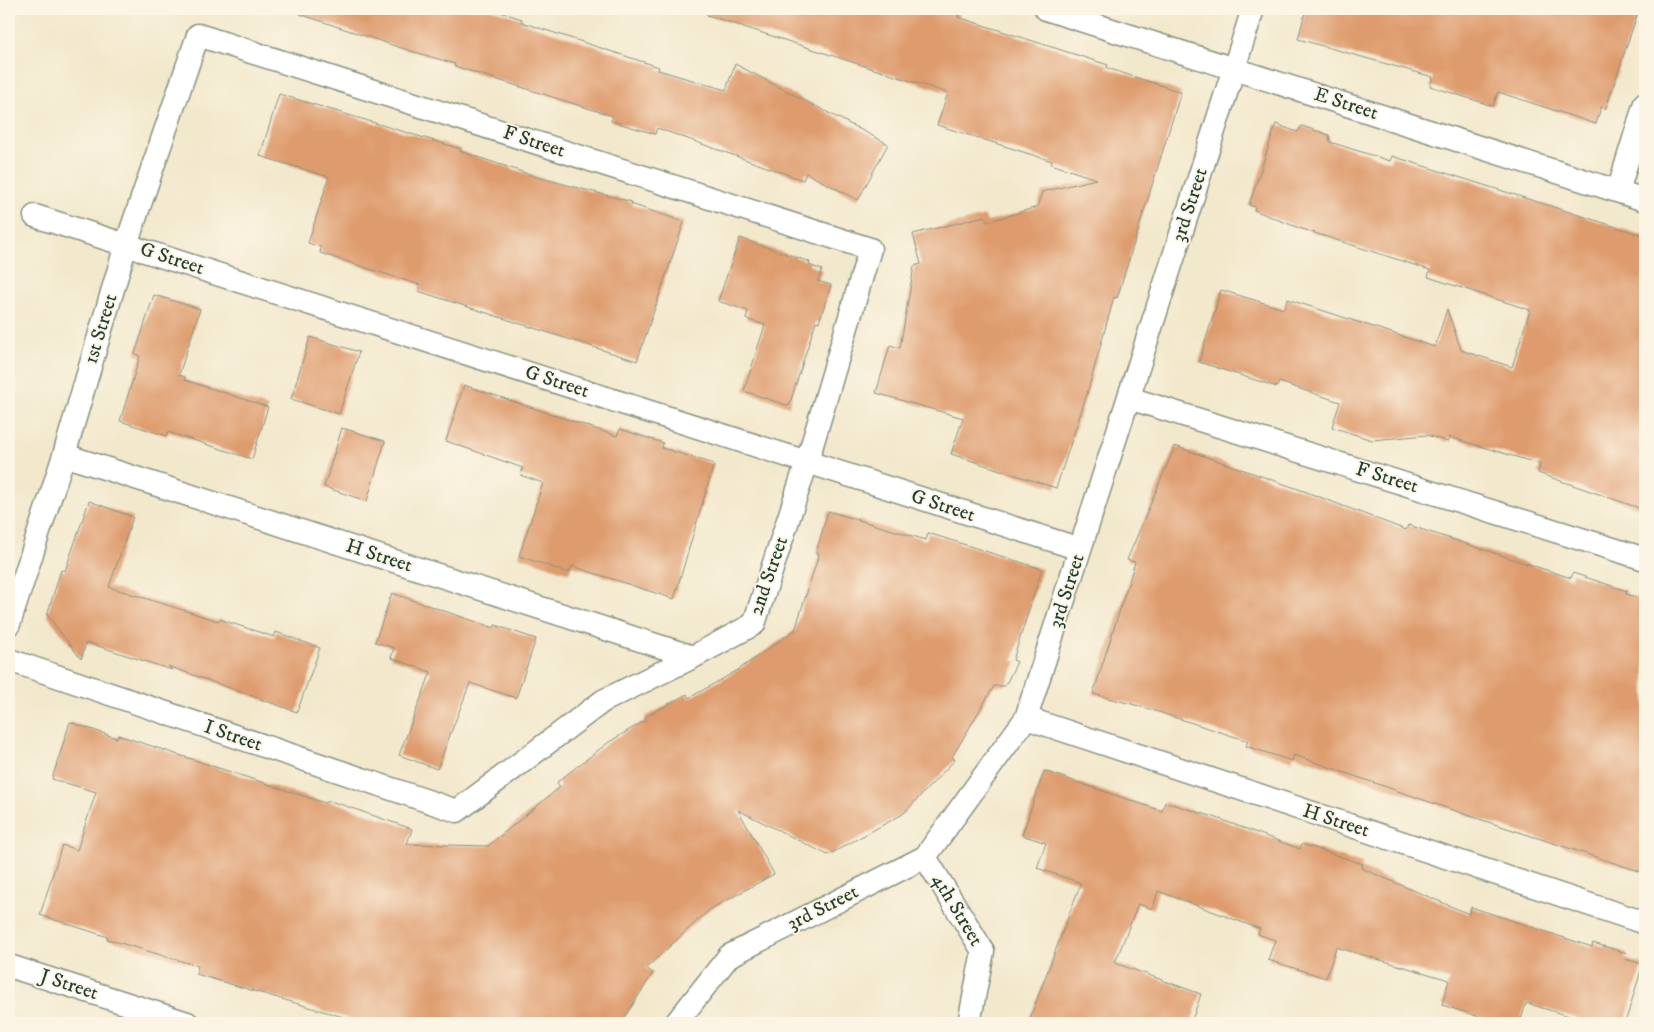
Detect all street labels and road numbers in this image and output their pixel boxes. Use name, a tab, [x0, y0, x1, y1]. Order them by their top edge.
street label: E Street	[1311, 82, 1381, 126]
street label: F Street	[500, 120, 568, 164]
street label: 3rd Street	[1166, 165, 1214, 245]
street label: G Street	[137, 237, 207, 281]
street label: 1st Street	[79, 291, 123, 367]
street label: G Street	[522, 360, 592, 404]
street label: F Street	[1353, 457, 1421, 499]
street label: G Street	[908, 484, 978, 528]
street label: 2nd Street	[744, 533, 794, 619]
street label: H Street	[343, 534, 415, 578]
street label: 3rd Street	[1043, 551, 1091, 631]
street label: I Street	[201, 714, 265, 758]
street label: H Street	[1300, 799, 1372, 843]
street label: 4th Street	[926, 869, 988, 951]
street label: 3rd Street	[783, 880, 863, 936]
street label: J Street	[35, 963, 101, 1006]

